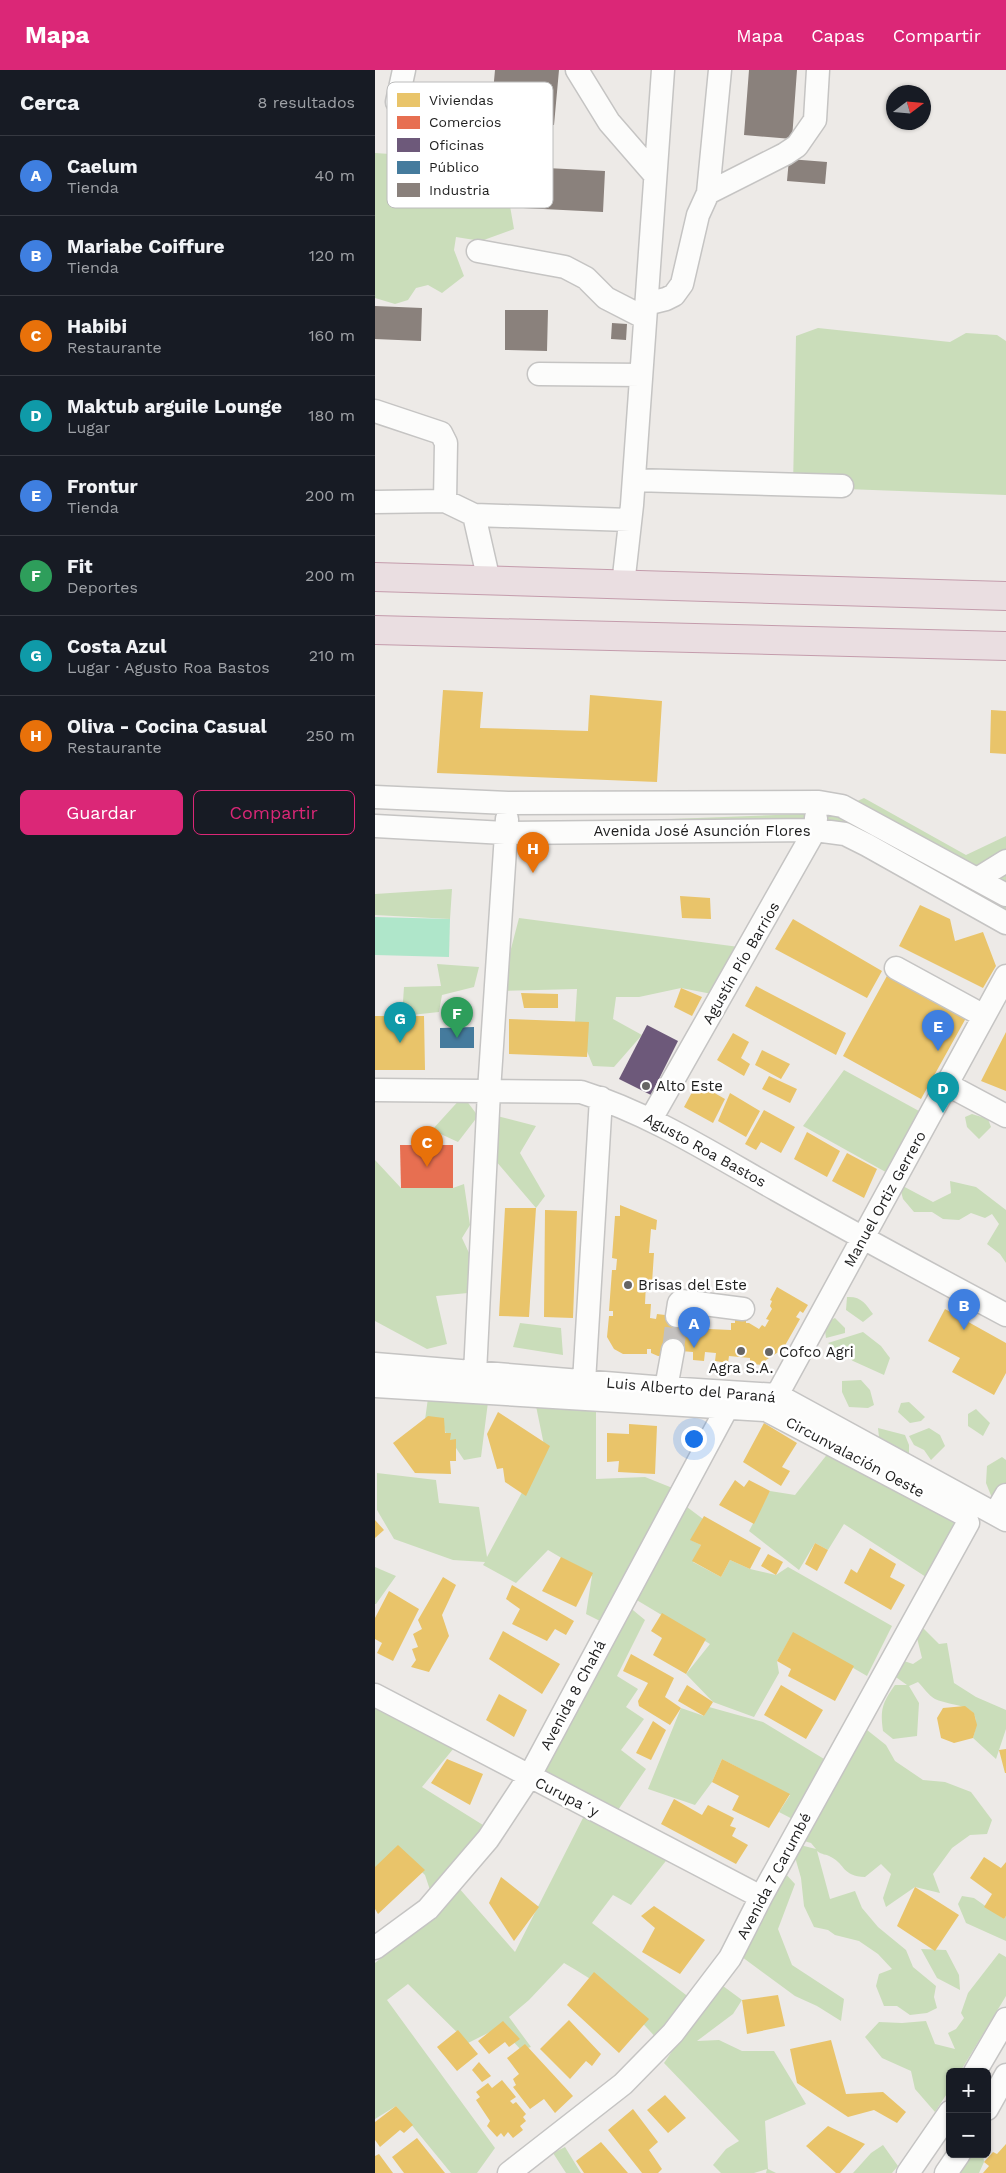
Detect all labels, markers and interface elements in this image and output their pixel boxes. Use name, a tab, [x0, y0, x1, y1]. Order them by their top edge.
text: Mapa	[25, 21, 90, 49]
text: Mapa	[736, 25, 783, 46]
text: Capas	[811, 25, 865, 46]
text: Compartir	[893, 25, 981, 46]
legend	[387, 82, 553, 208]
north arrow	[886, 85, 931, 130]
text: Cerca	[20, 90, 79, 115]
text: Viviendas	[429, 92, 494, 108]
text: 8 resultados	[257, 93, 355, 112]
text: Comercios	[429, 114, 501, 130]
text: Oficinas	[429, 137, 484, 153]
text: Caelum	[67, 155, 138, 178]
text: Público	[429, 159, 479, 175]
text: A	[31, 166, 41, 185]
text: 40 m	[315, 166, 355, 185]
text: Tienda	[67, 178, 119, 197]
text: Industria	[429, 182, 490, 198]
text: Mariabe Coiffure	[67, 235, 224, 258]
text: B	[31, 246, 41, 265]
text: 120 m	[309, 246, 355, 265]
text: Tienda	[67, 258, 119, 277]
text: Habibi	[67, 315, 127, 338]
text: C	[31, 326, 41, 345]
text: 160 m	[308, 326, 355, 345]
text: Restaurante	[67, 338, 162, 357]
text: Maktub arguile Lounge	[67, 395, 282, 418]
text: D	[30, 406, 42, 425]
text: 180 m	[308, 406, 355, 425]
text: Lugar	[67, 418, 110, 437]
text: Frontur	[67, 475, 138, 498]
text: E	[31, 486, 41, 505]
text: 200 m	[305, 486, 355, 505]
text: Tienda	[67, 498, 119, 517]
text: Fit	[67, 555, 92, 578]
text: F	[31, 566, 41, 585]
text: 200 m	[305, 566, 355, 585]
text: Deportes	[67, 578, 138, 597]
text: Costa Azul	[67, 635, 166, 658]
text: G	[30, 646, 42, 665]
text: 210 m	[309, 646, 355, 665]
text: Lugar · Agusto Roa Bastos	[67, 658, 270, 677]
text: Oliva - Cocina Casual	[67, 715, 267, 738]
text: H	[30, 726, 42, 745]
text: 250 m	[306, 726, 355, 745]
text: Restaurante	[67, 738, 162, 757]
button: Guardar	[20, 790, 183, 835]
button: Compartir	[193, 790, 355, 835]
street label: Avenida José Asunción Flores	[593, 822, 811, 840]
pin: H	[517, 832, 549, 873]
street label: Agustín Pío Barrios	[699, 898, 783, 1027]
pin: F	[441, 997, 473, 1038]
pin: G	[384, 1002, 416, 1043]
pin: E	[922, 1010, 954, 1051]
pin: D	[927, 1072, 959, 1113]
place label: Alto Este	[656, 1077, 723, 1095]
marker: Alto Este	[640, 1080, 652, 1092]
street label: Agusto Roa Bastos	[641, 1109, 769, 1191]
pin: C	[411, 1126, 443, 1167]
street label: Manuel Ortiz Gerrero	[840, 1128, 930, 1270]
place label: Brisas del Este	[638, 1276, 747, 1294]
marker: Brisas del Este	[622, 1279, 634, 1291]
pin: B	[948, 1289, 980, 1330]
pin: A	[678, 1307, 710, 1348]
place label: Cofco Agri	[779, 1343, 854, 1361]
marker: Agra S.A.	[735, 1345, 747, 1357]
marker: Cofco Agri	[763, 1346, 775, 1358]
place label: Agra S.A.	[709, 1359, 773, 1377]
street label: Luis Alberto del Paraná	[605, 1374, 777, 1406]
street label: Circunvalación Oeste	[783, 1413, 927, 1501]
your location	[681, 1426, 707, 1452]
street label: Avenida 8 Chahá	[536, 1636, 610, 1753]
street label: Curupa´y	[532, 1773, 602, 1821]
street label: Avenida 7 Carumbé	[733, 1810, 815, 1942]
map controls	[946, 2068, 991, 2158]
button: +	[946, 2068, 991, 2113]
button: −	[946, 2113, 991, 2158]

